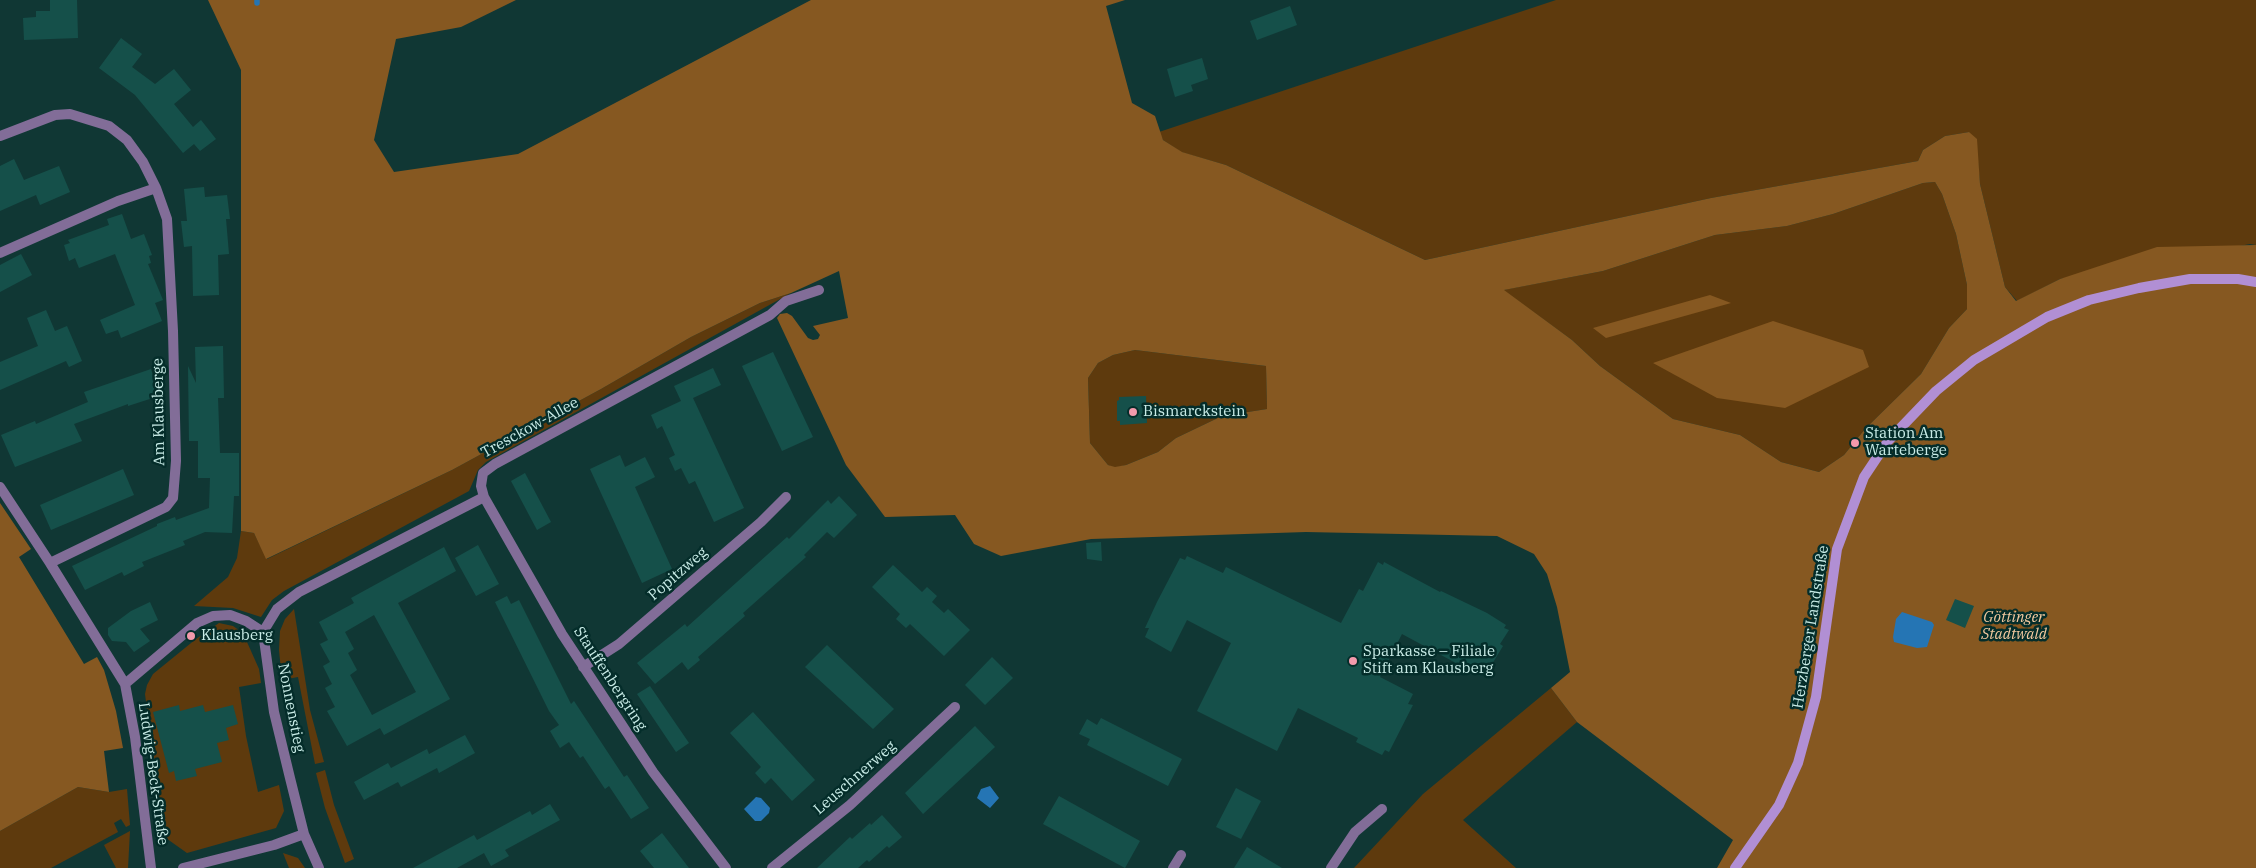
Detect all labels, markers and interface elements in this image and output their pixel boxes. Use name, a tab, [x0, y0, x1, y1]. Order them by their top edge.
street label: Am Klausberge	[149, 358, 169, 466]
street label: Tresckow-Allee	[478, 394, 582, 462]
place label: Bismarckstein	[1143, 403, 1246, 421]
marker: Bismarckstein	[1127, 406, 1139, 418]
place label: Station Am Warteberge	[1865, 425, 1947, 460]
marker: Station Am Warteberge	[1849, 437, 1861, 449]
street label: Popitzweg	[645, 544, 711, 604]
street label: Herzberger Landstraße	[1789, 544, 1833, 710]
park label: Göttinger Stadtwald	[1981, 609, 2047, 644]
street label: Stauffenbergring	[570, 624, 650, 734]
place label: Klausberg	[201, 627, 273, 645]
marker: Klausberg	[185, 630, 197, 642]
place label: Sparkasse – Filiale Stift am Klausberg	[1363, 643, 1495, 678]
marker: Sparkasse – Filiale Stift am Klausberg	[1347, 655, 1359, 667]
street label: Nonnenstieg	[274, 662, 308, 754]
street label: Ludwig-Beck-Straße	[134, 702, 172, 846]
street label: Leuschnerweg	[810, 737, 900, 819]

